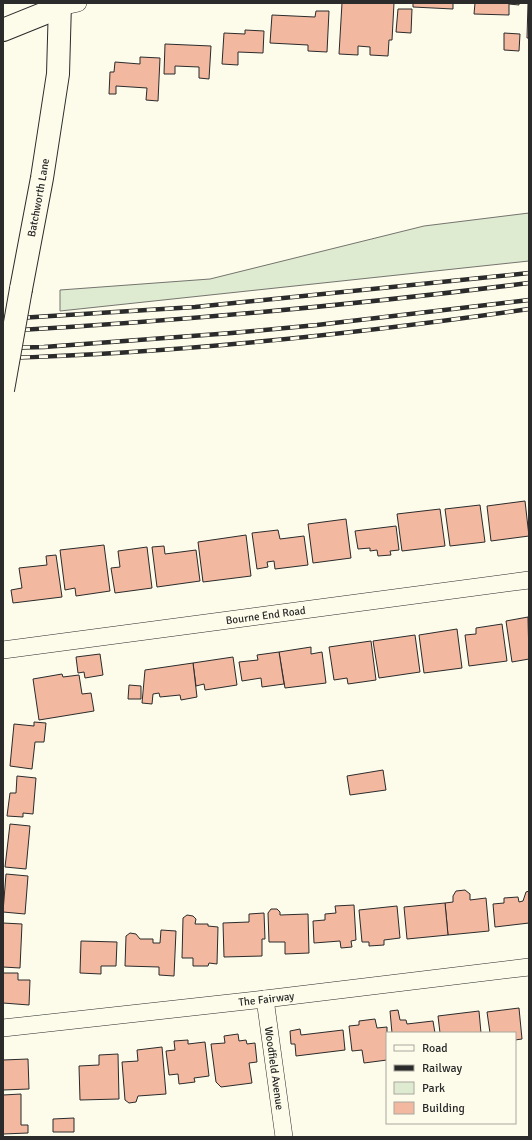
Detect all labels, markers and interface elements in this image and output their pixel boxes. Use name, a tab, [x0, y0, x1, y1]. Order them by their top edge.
street label: Batchworth Lane	[25, 157, 52, 238]
street label: Bourne End Road	[225, 604, 307, 627]
street label: The Fairway	[238, 989, 296, 1009]
street label: Woodfield Avenue	[262, 1026, 286, 1111]
legend	[386, 1032, 516, 1124]
text: Road	[422, 1041, 448, 1056]
text: Railway	[422, 1061, 462, 1076]
text: Park	[422, 1081, 445, 1096]
text: Building	[422, 1101, 465, 1116]

